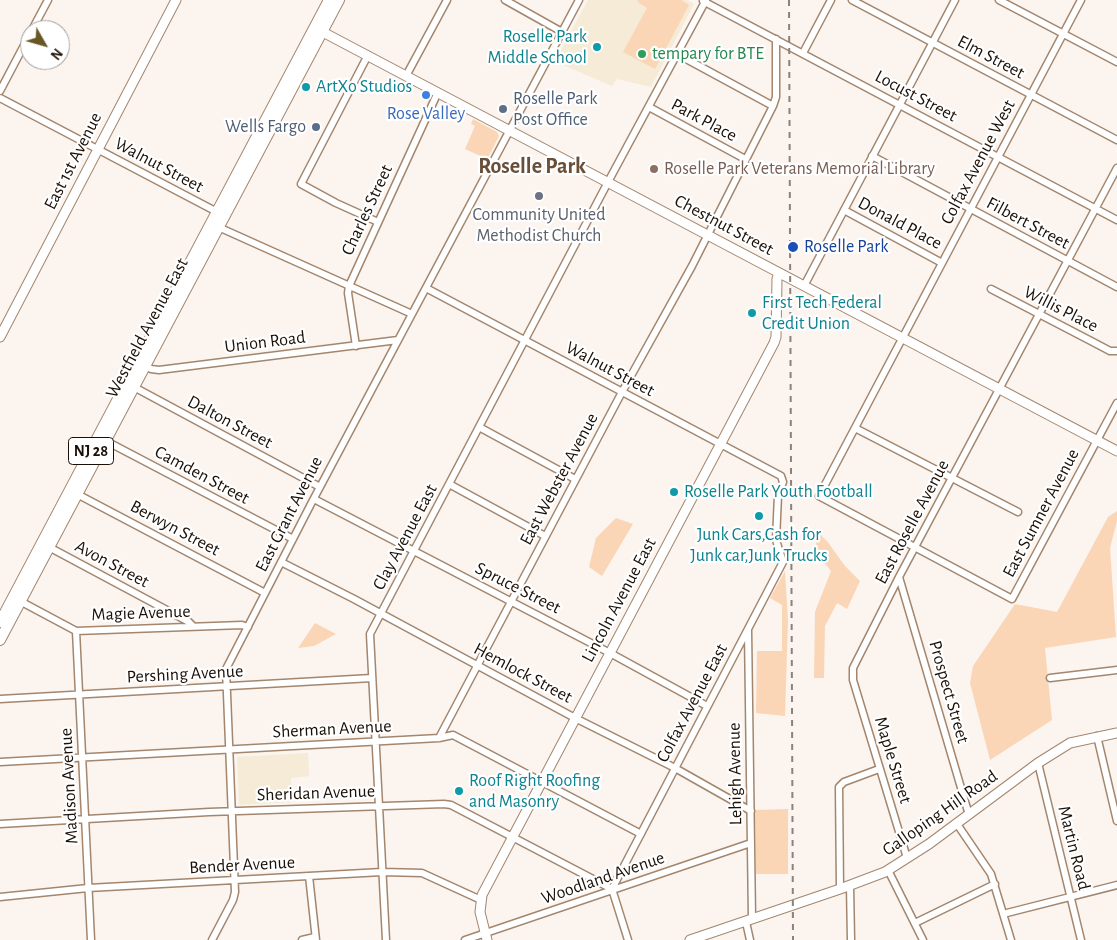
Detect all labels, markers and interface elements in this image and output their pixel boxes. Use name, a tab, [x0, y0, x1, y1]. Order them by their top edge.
north arrow	[20, 20, 70, 70]
place label: Roselle Park Middle School	[488, 26, 587, 68]
street label: Elm Street	[954, 30, 1028, 84]
marker: Roselle Park Middle School	[591, 41, 603, 53]
place label: tempary for BTE	[652, 43, 764, 65]
text: N	[48, 45, 65, 62]
marker: tempary for BTE	[636, 48, 648, 60]
street label: Locust Street	[871, 65, 961, 127]
place label: ArtXo Studios	[316, 76, 412, 98]
marker: ArtXo Studios	[300, 81, 312, 93]
place label: Roselle Park Post Office	[513, 88, 597, 130]
marker: Rose Valley	[420, 89, 432, 101]
street label: Park Place	[667, 94, 741, 146]
street label: Colfax Avenue West	[936, 96, 1020, 228]
place label: Rose Valley	[387, 103, 465, 125]
marker: Roselle Park Post Office	[497, 103, 509, 115]
street label: East 1st Avenue	[39, 109, 107, 213]
place label: Wells Fargo	[225, 116, 306, 138]
marker: Wells Fargo	[310, 121, 322, 133]
street label: Walnut Street	[111, 133, 207, 197]
district label: Roselle Park	[478, 153, 586, 179]
place label: Roselle Park Veterans Memorial Library	[664, 158, 935, 180]
street label: Charles Street	[337, 161, 397, 259]
marker: Roselle Park Veterans Memorial Library	[648, 163, 660, 175]
marker: Community United Methodist Church	[533, 190, 545, 202]
street label: Chestnut Street	[671, 190, 777, 260]
street label: Donald Place	[854, 192, 946, 254]
street label: Filbert Street	[983, 192, 1073, 254]
place label: Community United Methodist Church	[473, 204, 605, 246]
place label: Roselle Park	[804, 236, 888, 258]
marker: Roselle Park	[786, 240, 800, 254]
street label: Westfield Avenue East	[101, 254, 193, 402]
street label: Willis Place	[1020, 281, 1102, 337]
place label: First Tech Federal Credit Union	[762, 292, 882, 334]
marker: First Tech Federal Credit Union	[746, 307, 758, 319]
street label: Union Road	[223, 326, 307, 358]
street label: Walnut Street	[562, 337, 658, 401]
street label: Dalton Street	[184, 391, 276, 453]
street label: East Webster Avenue	[515, 409, 603, 549]
road number: NJ 28	[68, 438, 114, 464]
street label: Camden Street	[151, 441, 253, 509]
street label: East Sumner Avenue	[998, 445, 1084, 581]
street label: East Grant Avenue	[251, 453, 327, 575]
street label: East Roselle Avenue	[870, 456, 954, 588]
street label: Clay Avenue East	[368, 480, 442, 594]
place label: Roselle Park Youth Football	[684, 481, 873, 503]
marker: Roselle Park Youth Football	[668, 486, 680, 498]
street label: Berwyn Street	[127, 495, 223, 561]
marker: Junk Cars,Cash for Junk car,Junk Trucks	[753, 510, 765, 522]
place label: Junk Cars,Cash for Junk car,Junk Trucks	[690, 524, 828, 566]
street label: Lincoln Avenue East	[577, 534, 661, 666]
street label: Avon Street	[71, 536, 153, 592]
street label: Spruce Street	[472, 557, 564, 619]
street label: Magie Avenue	[91, 600, 191, 626]
street label: Hemlock Street	[470, 638, 576, 708]
street label: Prospect Street	[924, 638, 974, 746]
street label: Colfax Avenue East	[652, 640, 732, 766]
street label: Pershing Avenue	[126, 660, 244, 688]
street label: Maple Street	[870, 714, 916, 806]
street label: Sherman Avenue	[272, 715, 392, 743]
street label: Lehigh Avenue	[723, 722, 747, 826]
street label: Madison Avenue	[55, 727, 83, 845]
street label: Galloping Hill Road	[878, 765, 1002, 861]
place label: Roof Right Roofing and Masonry	[469, 770, 600, 812]
street label: Sheridan Avenue	[256, 780, 376, 806]
marker: Roof Right Roofing and Masonry	[453, 785, 465, 797]
street label: Martin Road	[1053, 804, 1095, 892]
street label: Woodland Avenue	[539, 847, 667, 909]
street label: Bender Avenue	[189, 851, 295, 879]

